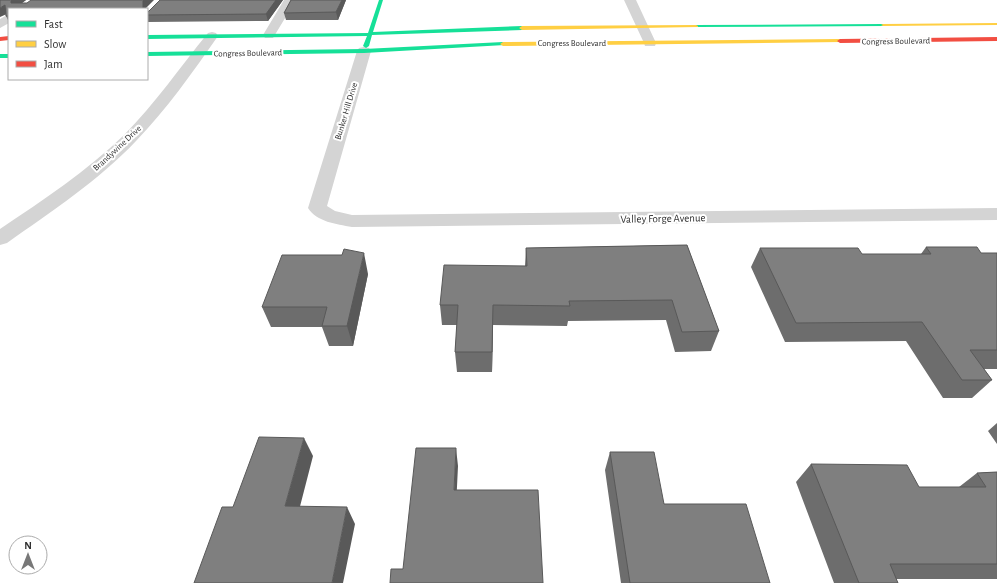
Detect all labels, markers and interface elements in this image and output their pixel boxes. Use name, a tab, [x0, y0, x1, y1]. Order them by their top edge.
legend	[8, 8, 148, 80]
text: Fast	[44, 18, 63, 30]
street label: Congress Boulevard	[862, 36, 931, 47]
text: Slow	[44, 38, 66, 50]
street label: Congress Boulevard	[538, 39, 607, 48]
street label: Congress Boulevard	[214, 48, 283, 59]
text: Jam	[44, 58, 63, 70]
street label: Bunker Hill Drive	[333, 81, 359, 141]
street label: Brandywine Drive	[92, 124, 143, 173]
street label: Valley Forge Avenue	[620, 212, 706, 225]
north arrow	[8, 535, 48, 575]
text: N	[24, 540, 32, 551]

